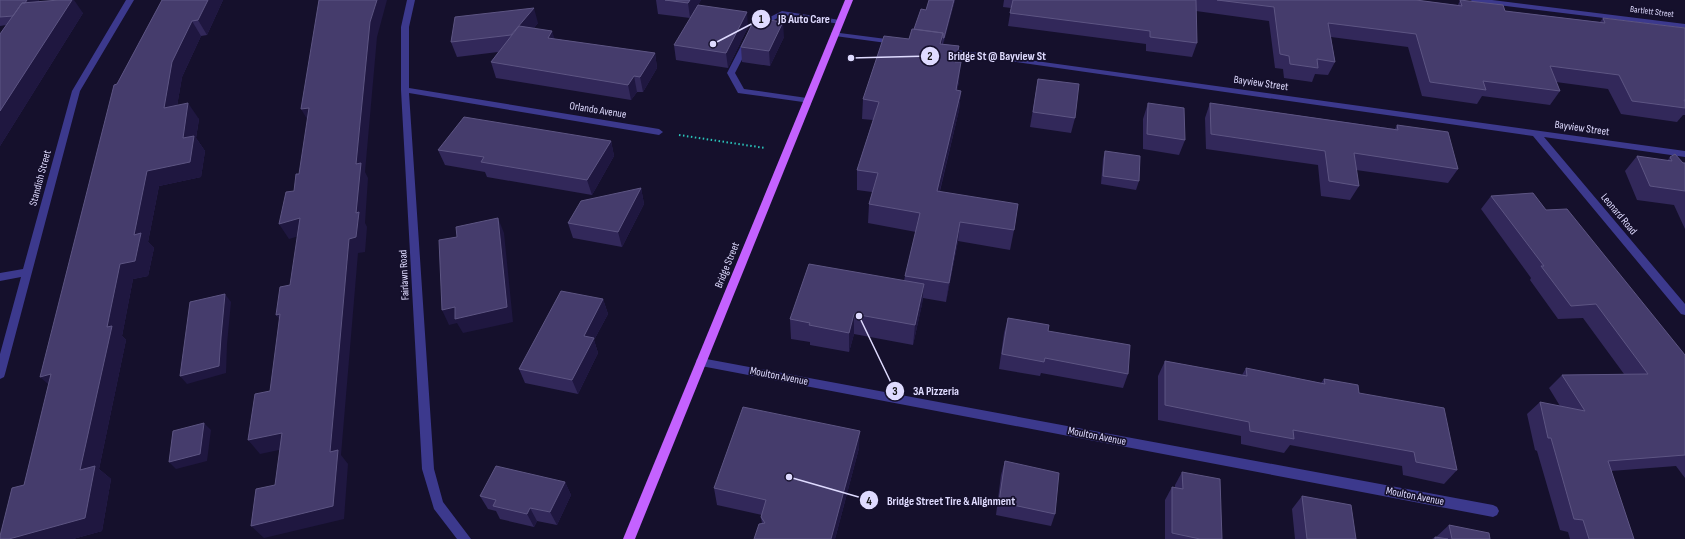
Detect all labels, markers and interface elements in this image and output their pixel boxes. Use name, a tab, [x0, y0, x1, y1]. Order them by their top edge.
street label: Bartlett Street	[1629, 4, 1675, 20]
callout: JB Auto Care	[751, 7, 838, 31]
text: 1	[759, 12, 764, 27]
text: JB Auto Care	[777, 12, 830, 27]
callout: Bridge St @ Bayview St	[920, 44, 1054, 68]
text: 2	[927, 49, 933, 64]
text: Bridge St @ Bayview St	[948, 49, 1046, 64]
street label: Bayview Street	[1233, 73, 1290, 93]
street label: Orlando Avenue	[569, 99, 627, 121]
street label: Bayview Street	[1554, 118, 1611, 138]
street label: Standish Street	[26, 148, 54, 207]
street label: Leonard Road	[1598, 191, 1640, 237]
street label: Bridge Street	[712, 240, 742, 290]
street label: Fairlawn Road	[396, 249, 412, 301]
street label: Moulton Avenue	[749, 364, 809, 388]
callout: 3A Pizzeria	[885, 379, 967, 403]
text: 3	[892, 384, 898, 399]
text: 3A Pizzeria	[913, 384, 959, 399]
street label: Moulton Avenue	[1067, 424, 1127, 448]
street label: Moulton Avenue	[1385, 484, 1445, 508]
callout: Bridge Street Tire & Alignment	[859, 488, 1023, 512]
text: 4	[866, 494, 872, 509]
text: Bridge Street Tire & Alignment	[887, 494, 1015, 509]

